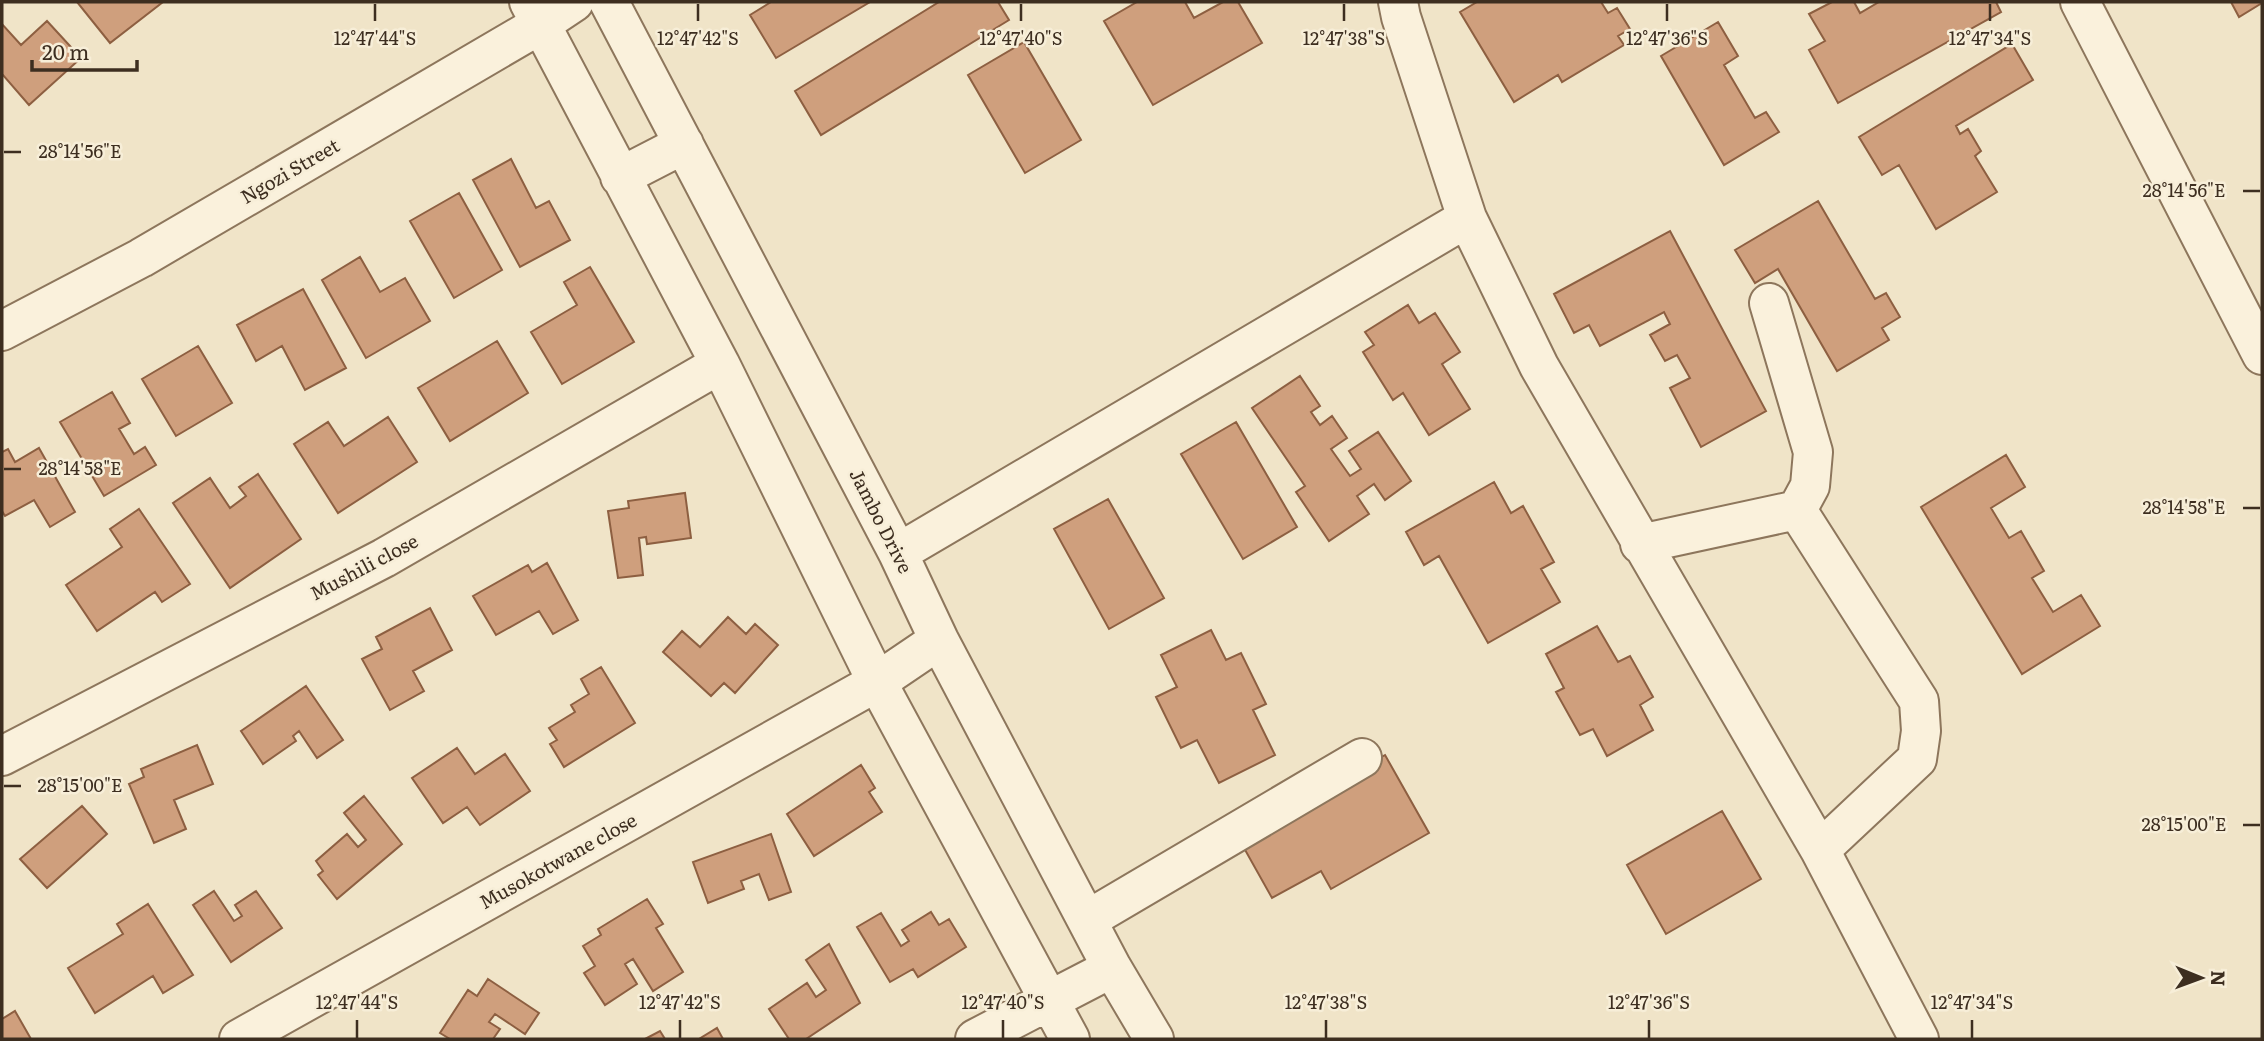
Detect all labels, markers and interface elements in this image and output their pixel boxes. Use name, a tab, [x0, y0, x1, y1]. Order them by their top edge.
text: 12°47'44"S	[334, 24, 416, 51]
text: 12°47'42"S	[657, 24, 739, 51]
text: 12°47'40"S	[979, 24, 1063, 51]
text: 12°47'38"S	[1303, 24, 1385, 51]
text: 12°47'36"S	[1626, 24, 1708, 51]
text: 12°47'34"S	[1949, 24, 2031, 51]
scale bar	[32, 28, 136, 72]
text: 20 m	[42, 35, 89, 66]
street label: Ngozi Street	[235, 130, 344, 210]
text: 28°14'56"E	[39, 137, 121, 164]
text: 28°14'56"E	[2143, 176, 2225, 203]
text: 28°14'58"E	[38, 454, 122, 481]
street label: Jambo Drive	[844, 463, 920, 578]
text: 28°14'58"E	[2142, 493, 2226, 520]
street label: Mushili close	[304, 526, 423, 606]
text: 28°15'00"E	[38, 771, 122, 798]
street label: Musokotwane close	[474, 805, 641, 915]
text: 28°15'00"E	[2142, 810, 2226, 837]
north arrow	[2166, 943, 2236, 1013]
text: N	[2205, 970, 2233, 987]
text: 12°47'44"S	[316, 988, 398, 1015]
text: 12°47'42"S	[639, 988, 721, 1015]
text: 12°47'40"S	[961, 988, 1045, 1015]
text: 12°47'38"S	[1285, 988, 1367, 1015]
text: 12°47'36"S	[1608, 988, 1690, 1015]
text: 12°47'34"S	[1931, 988, 2013, 1015]

